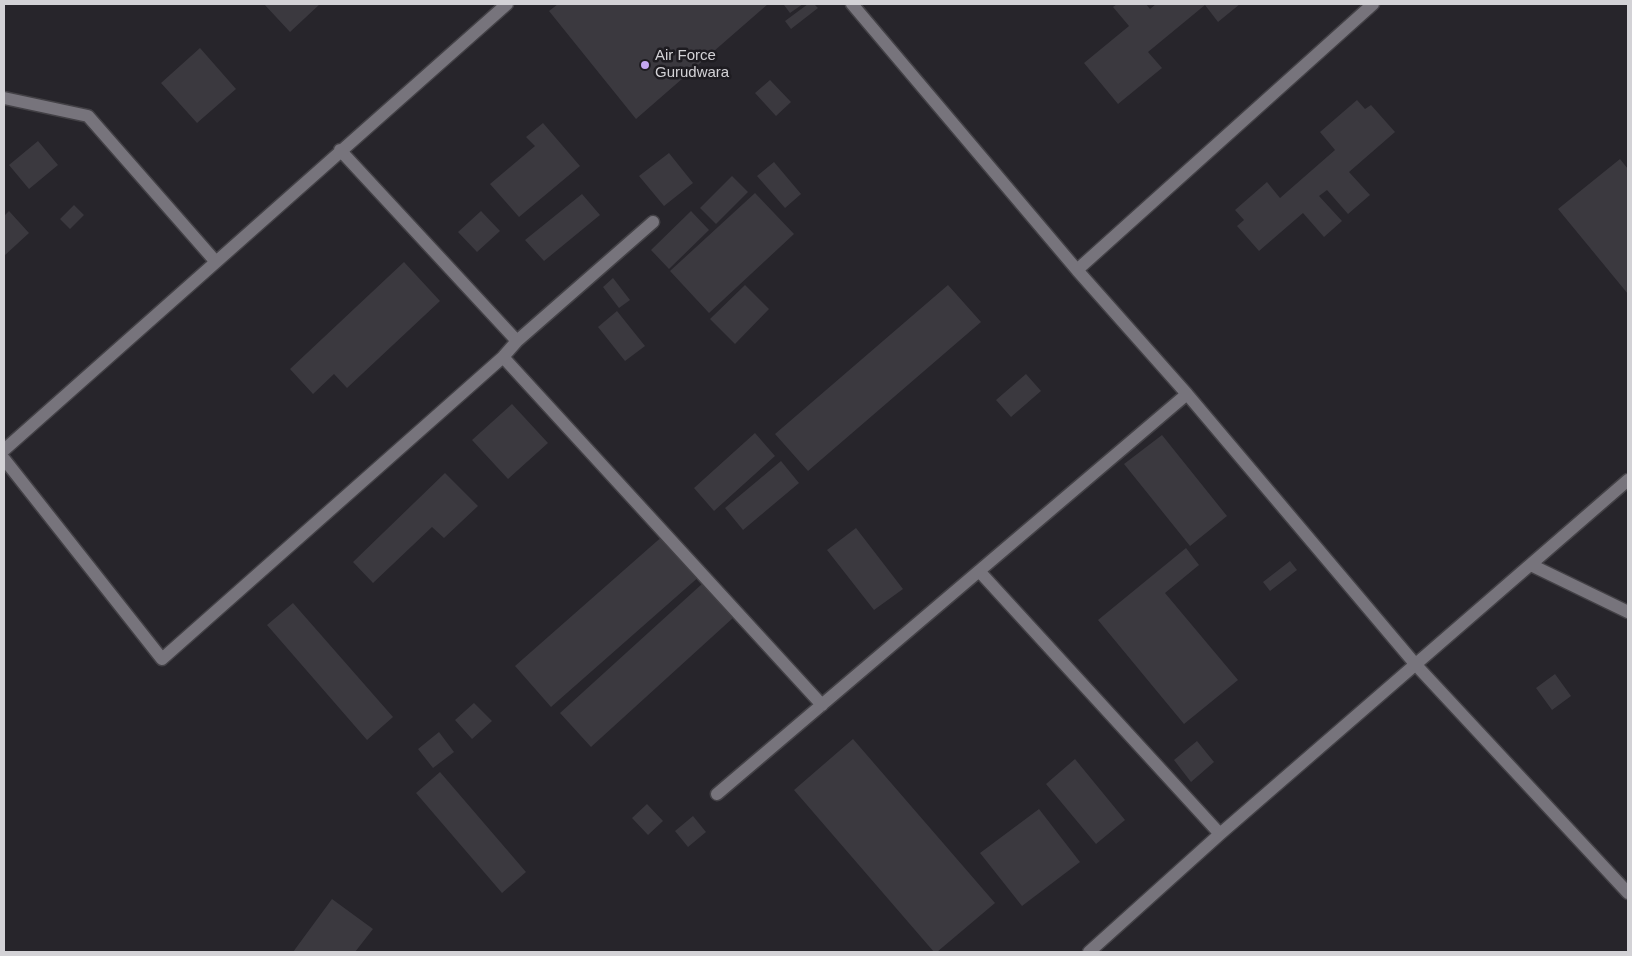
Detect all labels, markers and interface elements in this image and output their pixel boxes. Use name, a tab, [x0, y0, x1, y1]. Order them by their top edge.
place label: Air Force Gurudwara	[655, 47, 729, 82]
marker: Air Force Gurudwara	[639, 59, 651, 71]

